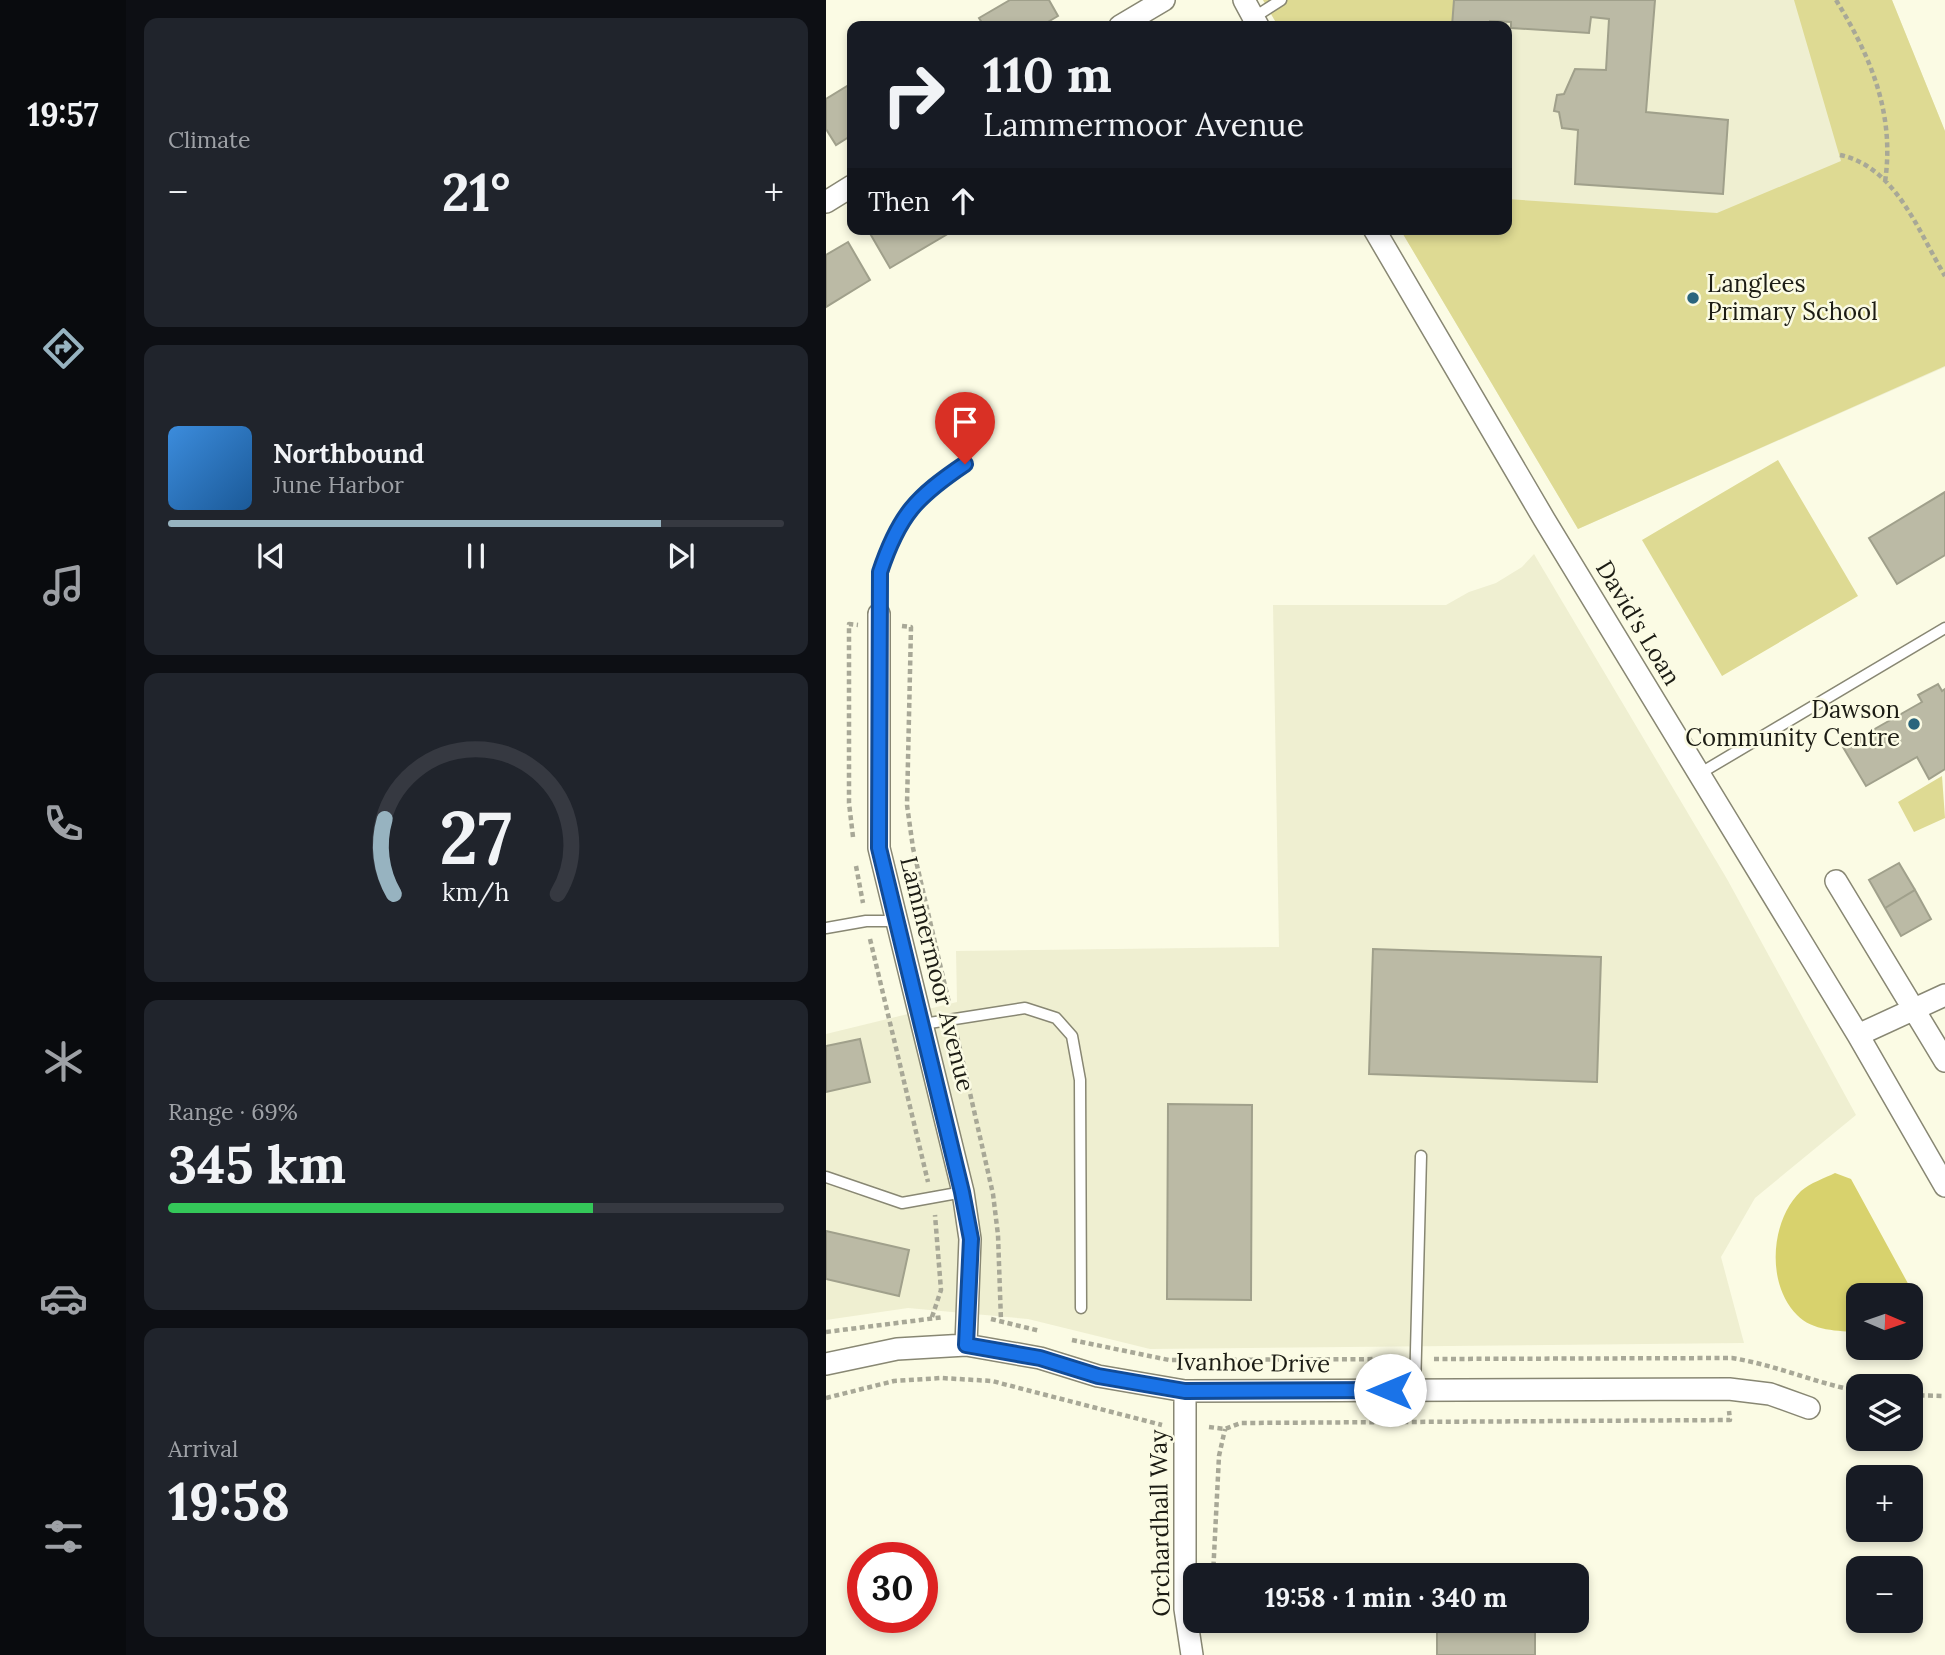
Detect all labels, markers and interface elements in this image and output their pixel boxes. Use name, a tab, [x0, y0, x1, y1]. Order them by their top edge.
text: 110 m	[983, 43, 1112, 105]
icon: right	[868, 49, 959, 140]
text: 19:57	[27, 94, 99, 135]
text: Lammermoor Avenue	[983, 104, 1304, 145]
text: Climate	[168, 125, 250, 154]
text: 21°	[442, 159, 510, 225]
text: −	[168, 168, 188, 216]
text: +	[764, 168, 784, 216]
icon: ahead	[944, 182, 982, 220]
text: Then	[868, 185, 930, 218]
place label: Langlees Primary School	[1707, 268, 1878, 327]
marker: Langlees Primary School	[1685, 290, 1701, 306]
icon: directions	[39, 324, 88, 373]
pin	[935, 392, 995, 464]
icon: arrive	[946, 403, 984, 441]
text: Northbound	[273, 437, 424, 470]
text: June Harbor	[273, 470, 404, 499]
icon: previous	[252, 537, 290, 575]
icon: pause	[457, 537, 495, 575]
icon: next	[662, 537, 700, 575]
street label: David's Loan	[1589, 555, 1688, 691]
icon: music	[39, 561, 88, 610]
place label: Dawson Community Centre	[1685, 694, 1900, 753]
marker: Dawson Community Centre	[1906, 716, 1922, 732]
text: 27	[440, 791, 512, 884]
icon: phone	[39, 799, 88, 848]
street label: Lammermoor Avenue	[893, 853, 982, 1094]
text: km/h	[442, 875, 510, 907]
icon: climate	[39, 1037, 88, 1086]
text: Range · 69%	[168, 1097, 298, 1126]
text: 345 km	[168, 1131, 346, 1197]
icon: car	[39, 1274, 88, 1323]
north arrow	[1846, 1283, 1923, 1360]
map controls	[1846, 1283, 1923, 1633]
street label: Ivanhoe Drive	[1176, 1346, 1330, 1379]
position arrow	[1353, 1353, 1427, 1427]
button: layers	[1846, 1374, 1923, 1451]
street label: Orchardhall Way	[1142, 1429, 1177, 1617]
text: Arrival	[168, 1434, 238, 1463]
button: +	[1846, 1465, 1923, 1542]
text: 19:58	[168, 1468, 290, 1534]
icon: filters	[39, 1512, 88, 1561]
speed limit sign: 30	[847, 1542, 938, 1633]
button: −	[1846, 1556, 1923, 1633]
text: 19:58 · 1 min · 340 m	[1265, 1581, 1507, 1614]

